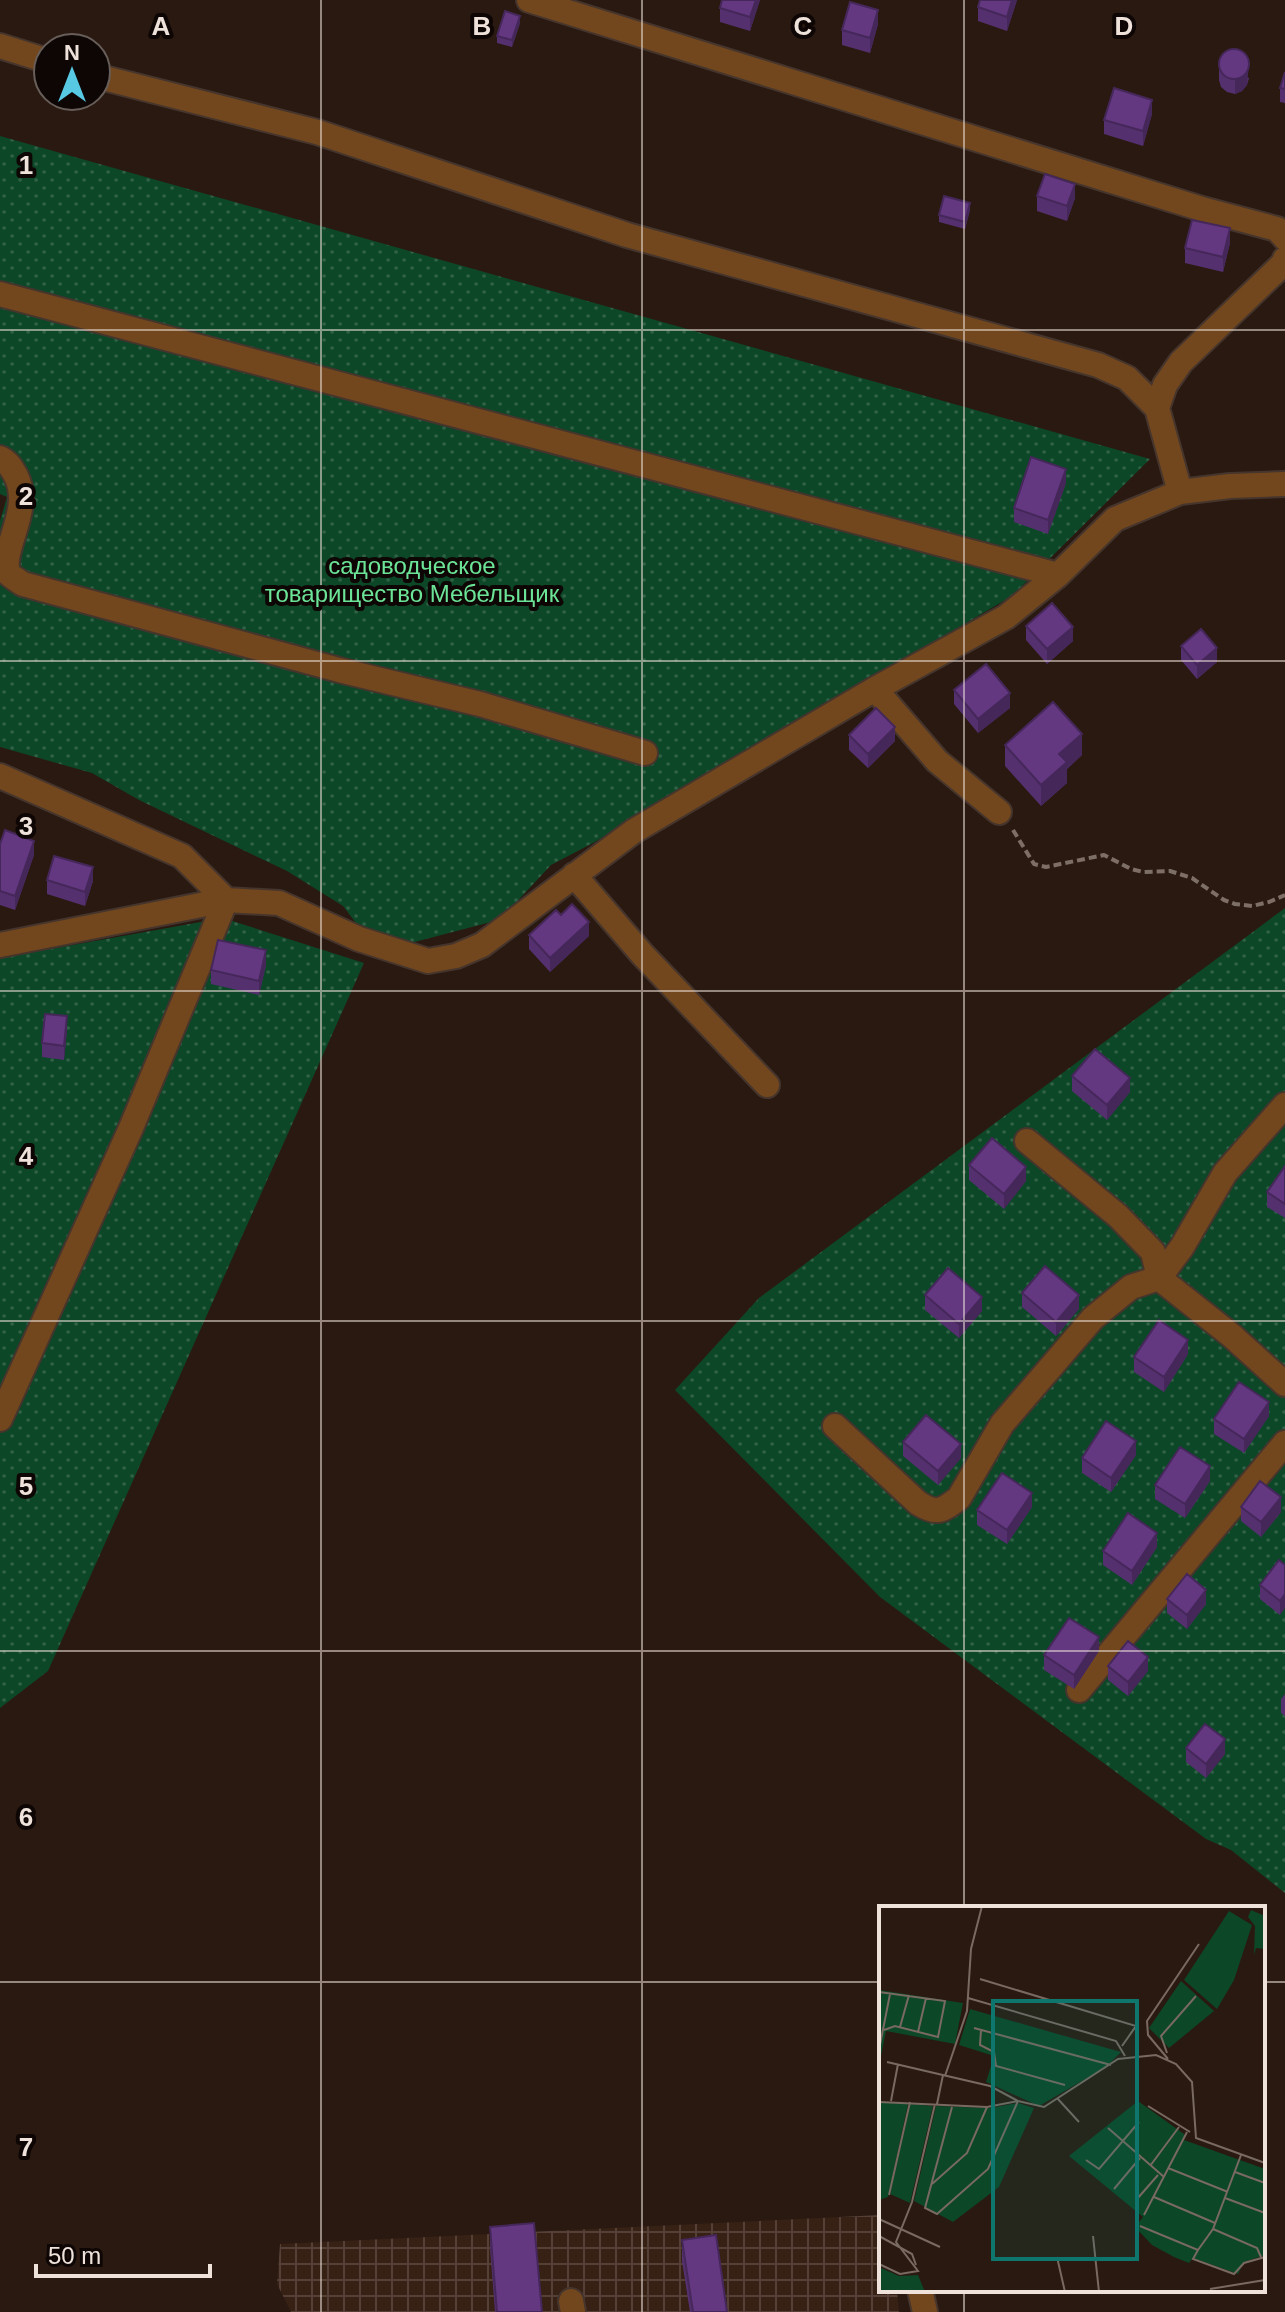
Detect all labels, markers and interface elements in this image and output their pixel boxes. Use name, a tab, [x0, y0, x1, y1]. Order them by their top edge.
text: A	[152, 11, 171, 41]
text: B	[473, 11, 491, 41]
text: C	[794, 11, 813, 41]
text: D	[1115, 11, 1133, 41]
north arrow	[32, 32, 112, 112]
text: N	[64, 40, 80, 65]
text: 1	[19, 150, 33, 180]
text: 2	[19, 481, 33, 511]
park label: садоводческое товарищество Мебельщик	[265, 552, 560, 607]
text: 3	[19, 811, 33, 841]
text: 4	[19, 1141, 34, 1171]
text: 5	[19, 1471, 33, 1501]
text: 6	[19, 1802, 33, 1832]
inset map	[879, 1906, 1265, 2292]
text: 7	[19, 2132, 33, 2162]
scale bar	[36, 2228, 210, 2278]
text: 50 m	[48, 2242, 101, 2269]

